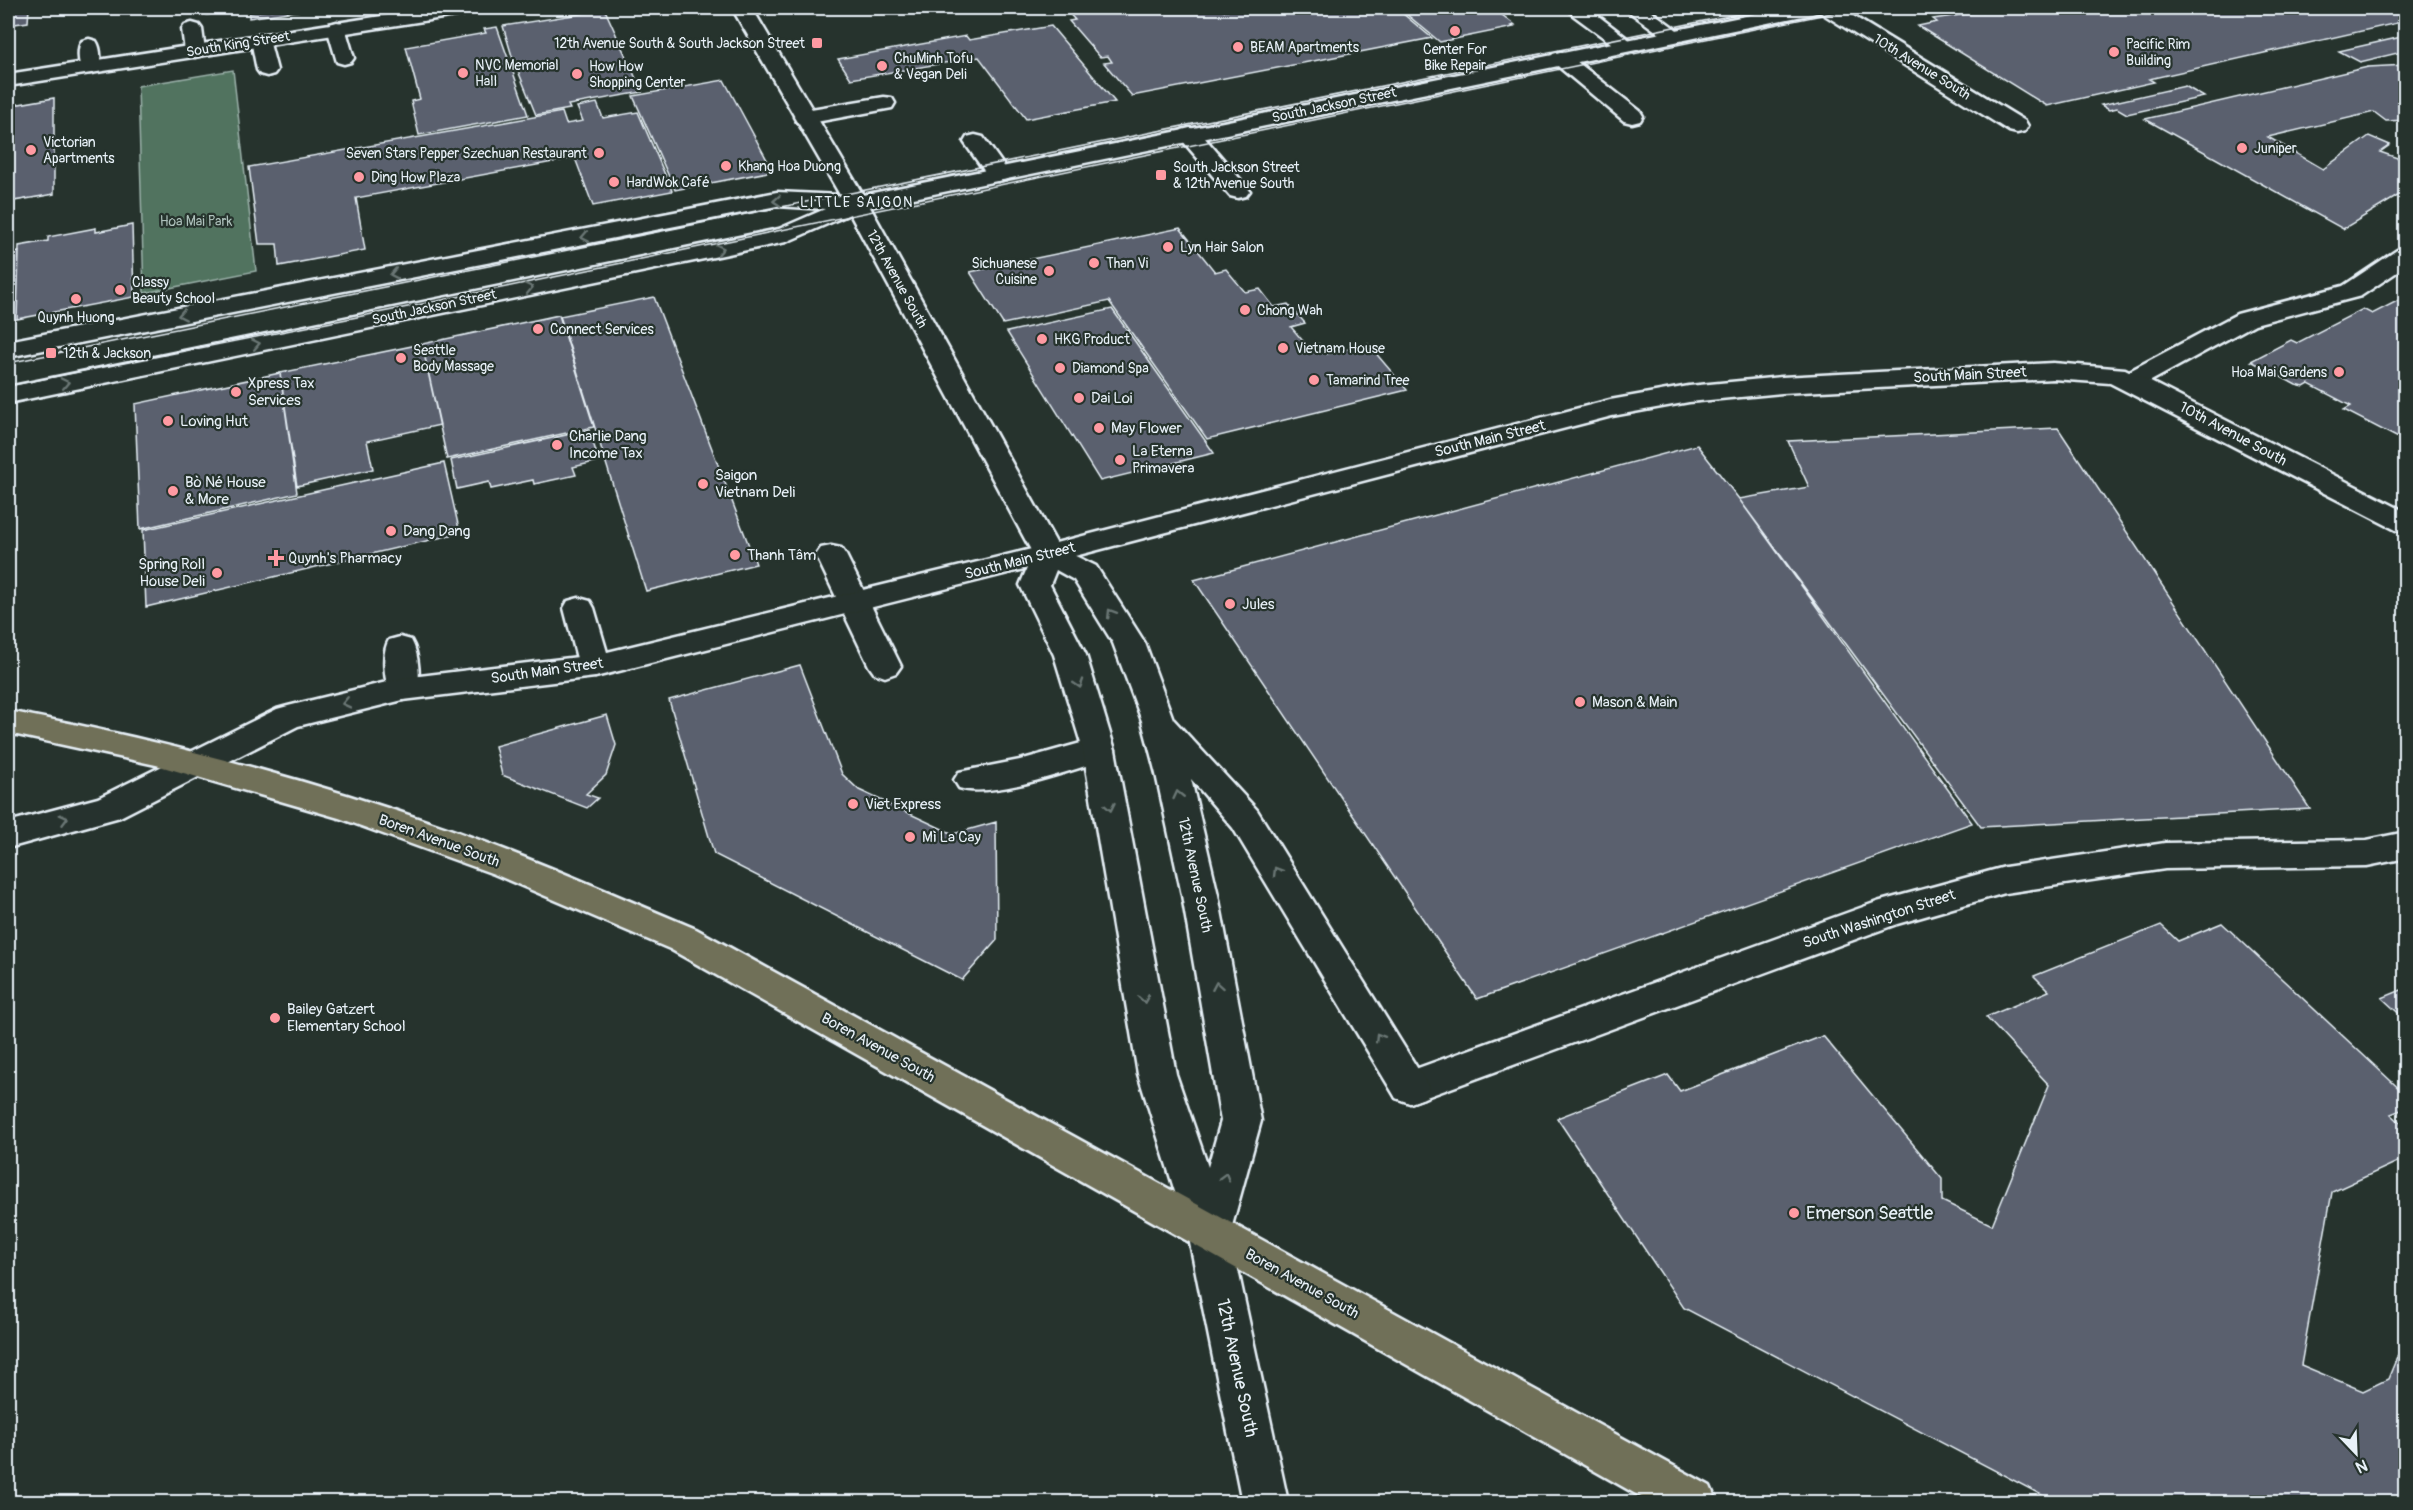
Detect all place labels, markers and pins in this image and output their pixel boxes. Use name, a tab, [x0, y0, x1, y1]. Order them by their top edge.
marker: Center For Bike Repair	[1448, 24, 1462, 38]
place label: 12th Avenue South & South Jackson Street	[554, 35, 805, 52]
marker: 12th Avenue South & South Jackson Street	[810, 36, 824, 50]
place label: Pacific Rim Building	[2126, 36, 2190, 69]
place label: BEAM Apartments	[1250, 39, 1360, 56]
marker: BEAM Apartments	[1231, 40, 1245, 54]
place label: Center For Bike Repair	[1423, 41, 1487, 74]
marker: Pacific Rim Building	[2107, 45, 2121, 59]
place label: ChuMinh Tofu & Vegan Deli	[894, 50, 973, 83]
place label: NVC Memorial Hall	[475, 57, 559, 90]
place label: How How Shopping Center	[589, 58, 686, 91]
marker: ChuMinh Tofu & Vegan Deli	[875, 59, 889, 73]
marker: NVC Memorial Hall	[456, 66, 470, 80]
marker: How How Shopping Center	[570, 67, 584, 81]
place label: Victorian Apartments	[43, 134, 115, 167]
place label: Juniper	[2254, 140, 2297, 157]
marker: Juniper	[2235, 141, 2249, 155]
marker: Victorian Apartments	[24, 143, 38, 157]
place label: Seven Stars Pepper Szechuan Restaurant	[346, 145, 587, 162]
marker: Seven Stars Pepper Szechuan Restaurant	[592, 146, 606, 160]
place label: Khang Hoa Duong	[738, 158, 841, 175]
marker: Khang Hoa Duong	[719, 159, 733, 173]
place label: South Jackson Street & 12th Avenue South	[1173, 159, 1300, 192]
marker: South Jackson Street & 12th Avenue South	[1154, 168, 1168, 182]
place label: Ding How Plaza	[371, 169, 460, 186]
marker: Ding How Plaza	[352, 170, 366, 184]
place label: HardWok Café	[626, 174, 710, 191]
marker: HardWok Café	[607, 175, 621, 189]
place label: Lyn Hair Salon	[1180, 239, 1264, 256]
marker: Lyn Hair Salon	[1161, 240, 1175, 254]
place label: Sichuanese Cuisine	[972, 255, 1037, 288]
place label: Than Vi	[1106, 255, 1149, 272]
marker: Than Vi	[1087, 256, 1101, 270]
marker: Sichuanese Cuisine	[1042, 264, 1056, 278]
place label: Classy Beauty School	[132, 274, 215, 307]
marker: Classy Beauty School	[113, 283, 127, 297]
marker: Quynh Huong	[69, 292, 83, 306]
place label: Chong Wah	[1257, 302, 1323, 319]
marker: Chong Wah	[1238, 303, 1252, 317]
place label: Quynh Huong	[37, 309, 115, 326]
place label: Connect Services	[550, 321, 654, 338]
marker: Connect Services	[531, 322, 545, 336]
place label: HKG Product	[1054, 331, 1130, 348]
marker: HKG Product	[1035, 332, 1049, 346]
place label: Vietnam House	[1295, 340, 1385, 357]
marker: Vietnam House	[1276, 341, 1290, 355]
place label: Seattle Body Massage	[413, 342, 494, 375]
place label: 12th & Jackson	[63, 345, 151, 362]
marker: 12th & Jackson	[44, 346, 58, 360]
marker: Seattle Body Massage	[394, 351, 408, 365]
place label: Diamond Spa	[1072, 360, 1149, 377]
marker: Diamond Spa	[1053, 361, 1067, 375]
place label: Hoa Mai Gardens	[2231, 364, 2328, 381]
marker: Hoa Mai Gardens	[2332, 365, 2346, 379]
place label: Tamarind Tree	[1326, 372, 1410, 389]
marker: Tamarind Tree	[1307, 373, 1321, 387]
place label: Xpress Tax Services	[248, 374, 315, 410]
marker: Xpress Tax Services	[229, 385, 243, 399]
place label: Dai Loi	[1091, 389, 1133, 408]
marker: Dai Loi	[1072, 391, 1086, 405]
place label: Loving Hut	[180, 412, 249, 431]
marker: Loving Hut	[161, 414, 175, 428]
place label: May Flower	[1111, 419, 1182, 438]
marker: May Flower	[1092, 421, 1106, 435]
place label: Charlie Dang Income Tax	[569, 427, 646, 463]
marker: Charlie Dang Income Tax	[550, 438, 564, 452]
place label: La Eterna Primavera	[1132, 442, 1194, 478]
marker: La Eterna Primavera	[1113, 453, 1127, 467]
place label: Saigon Vietnam Deli	[715, 466, 796, 502]
place label: Bò Né House & More	[185, 473, 266, 509]
marker: Saigon Vietnam Deli	[696, 477, 710, 491]
marker: Bò Né House & More	[166, 484, 180, 498]
place label: Dang Dang	[403, 522, 470, 541]
marker: Dang Dang	[384, 524, 398, 538]
place label: Thanh Tâm	[747, 546, 816, 565]
marker: Thanh Tâm	[728, 548, 742, 562]
place label: Quynh's Pharmacy	[288, 549, 402, 568]
marker: Quynh's Pharmacy	[269, 551, 283, 565]
place label: Spring Roll House Deli	[138, 555, 205, 591]
marker: Spring Roll House Deli	[210, 566, 224, 580]
place label: Jules	[1242, 595, 1275, 614]
marker: Jules	[1223, 597, 1237, 611]
place label: Mason & Main	[1592, 693, 1678, 712]
marker: Mason & Main	[1573, 695, 1587, 709]
place label: Viet Express	[865, 795, 941, 814]
marker: Viet Express	[846, 797, 860, 811]
place label: Mì La Cay	[922, 828, 981, 847]
marker: Mì La Cay	[903, 830, 917, 844]
place label: Bailey Gatzert Elementary School	[287, 1000, 406, 1036]
marker: Bailey Gatzert Elementary School	[268, 1011, 282, 1025]
place label: Emerson Seattle	[1806, 1202, 1933, 1225]
marker: Emerson Seattle	[1787, 1206, 1801, 1220]

